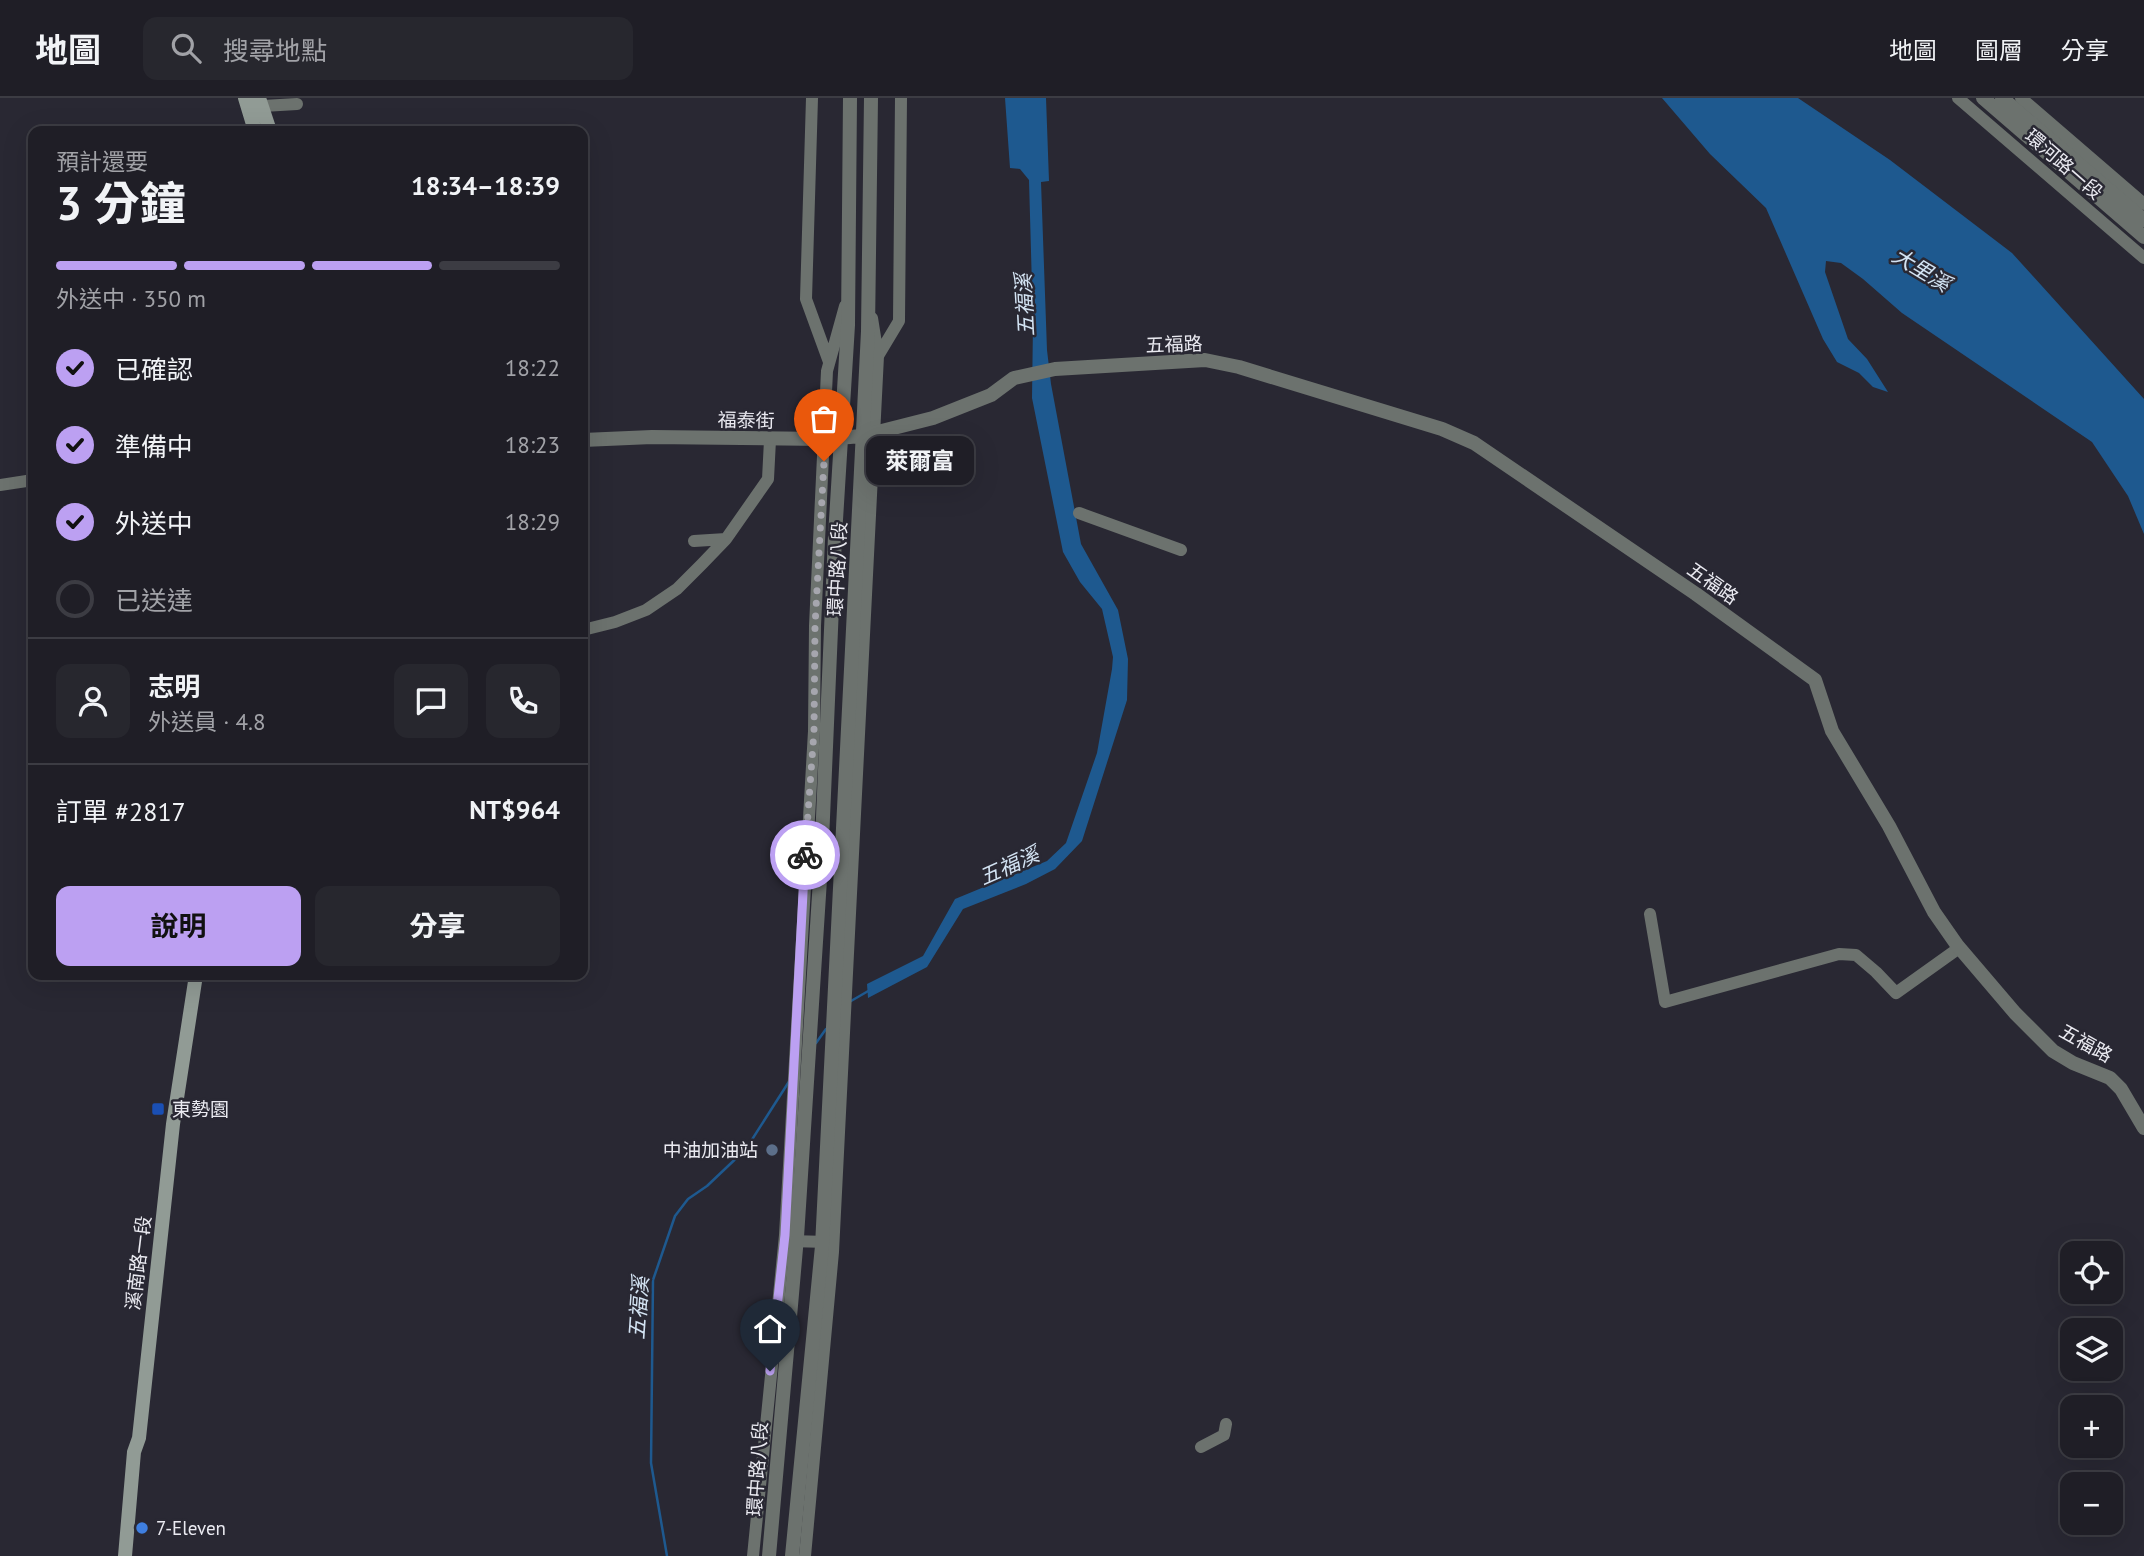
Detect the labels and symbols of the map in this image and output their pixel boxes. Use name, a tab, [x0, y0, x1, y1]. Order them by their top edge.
street label: 環河路一段	[2020, 124, 2108, 204]
water label: 大里溪	[1887, 242, 1958, 299]
water label: 五福溪	[1009, 270, 1040, 337]
street label: 五福路	[1145, 331, 1203, 357]
pin	[794, 389, 854, 461]
street label: 福泰街	[717, 408, 775, 432]
callout: 萊爾富	[866, 436, 974, 486]
street label: 環中路八段	[823, 521, 851, 617]
street label: 五福路	[1683, 557, 1743, 609]
courier	[770, 820, 840, 890]
water label: 五福溪	[975, 839, 1046, 891]
street label: 五福路	[2055, 1019, 2117, 1067]
place label: 東勢園	[172, 1097, 229, 1121]
marker: 東勢園	[150, 1101, 166, 1117]
place label: 中油加油站	[663, 1138, 758, 1162]
marker: 中油加油站	[764, 1142, 780, 1158]
street label: 溪南路一段	[120, 1214, 156, 1312]
water label: 五福溪	[623, 1273, 654, 1340]
pin	[740, 1299, 800, 1371]
street label: 環中路八段	[742, 1421, 772, 1517]
place label: 7-Eleven	[156, 1516, 226, 1540]
marker: 7-Eleven	[134, 1520, 150, 1536]

